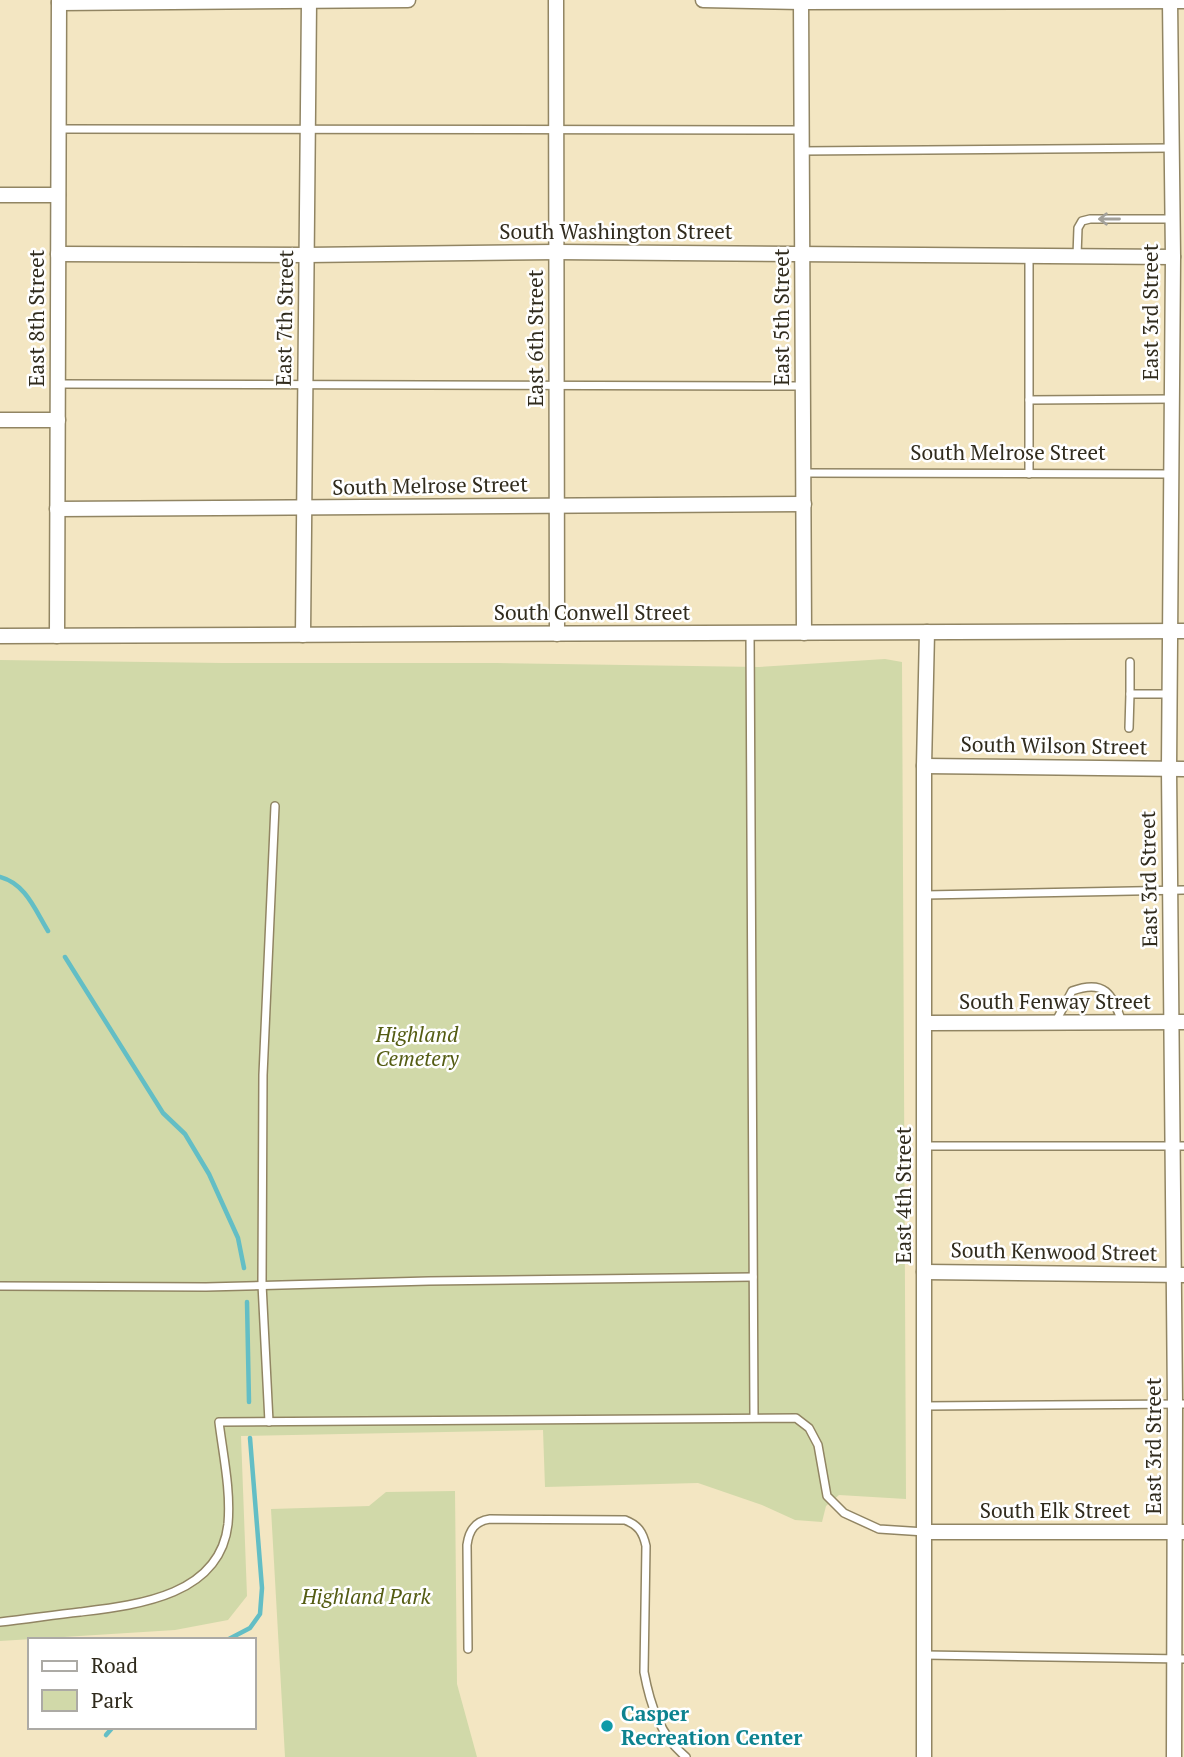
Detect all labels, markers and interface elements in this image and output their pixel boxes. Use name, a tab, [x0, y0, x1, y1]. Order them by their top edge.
one-way arrow	[1098, 212, 1121, 226]
street label: South Washington Street	[499, 217, 733, 245]
street label: East 3rd Street	[1136, 243, 1164, 380]
street label: East 5th Street	[767, 248, 795, 386]
street label: East 8th Street	[22, 249, 50, 387]
street label: East 7th Street	[269, 249, 299, 386]
street label: East 6th Street	[521, 269, 549, 407]
street label: South Melrose Street	[910, 438, 1106, 466]
street label: South Melrose Street	[332, 469, 528, 501]
street label: South Conwell Street	[494, 598, 691, 626]
street label: South Wilson Street	[960, 729, 1148, 761]
street label: East 3rd Street	[1133, 810, 1163, 948]
street label: South Fenway Street	[959, 987, 1151, 1015]
park label: Highland Cemetery	[375, 1020, 459, 1072]
street label: East 4th Street	[889, 1126, 917, 1264]
street label: South Kenwood Street	[950, 1235, 1158, 1267]
street label: East 3rd Street	[1139, 1377, 1167, 1514]
street label: South Elk Street	[980, 1496, 1131, 1524]
park label: Highland Park	[300, 1582, 431, 1610]
legend	[28, 1638, 256, 1729]
text: Road	[91, 1651, 138, 1679]
text: Park	[91, 1686, 133, 1714]
place label: Casper Recreation Center	[621, 1699, 802, 1751]
marker: Casper Recreation Center	[599, 1718, 615, 1734]

